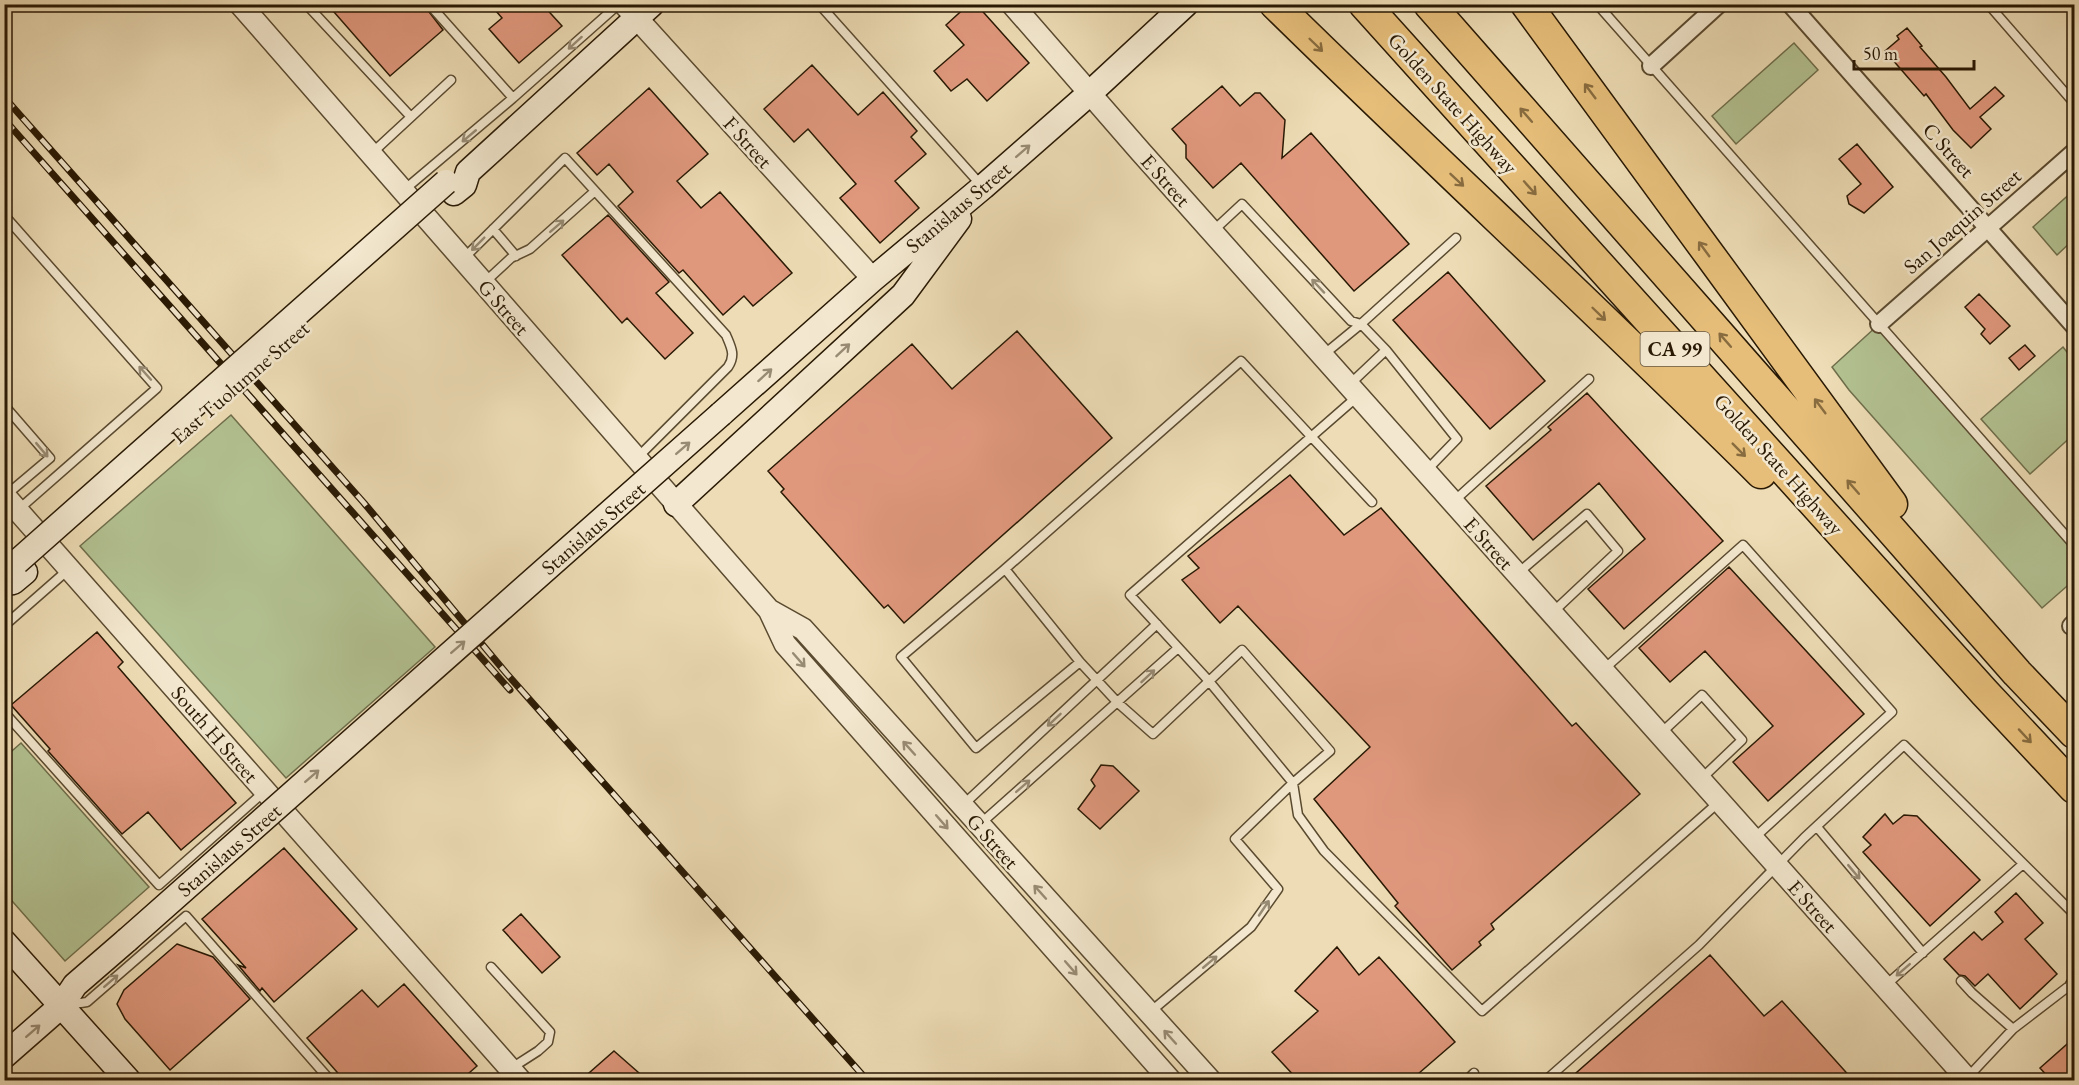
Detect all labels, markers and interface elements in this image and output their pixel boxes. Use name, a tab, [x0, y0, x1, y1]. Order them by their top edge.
street label: Golden State Highway	[1382, 27, 1524, 180]
scale bar	[1854, 33, 1974, 71]
one-way arrow	[568, 36, 583, 50]
one-way arrow	[1309, 38, 1324, 53]
text: 50 m	[1863, 42, 1898, 65]
one-way arrow	[1584, 83, 1597, 99]
one-way arrow	[1520, 107, 1533, 123]
street label: F Street	[718, 110, 779, 174]
street label: C Street	[1917, 117, 1981, 184]
one-way arrow	[461, 129, 477, 142]
one-way arrow	[1015, 144, 1030, 158]
street label: E Street	[1135, 148, 1197, 212]
street label: Stanislaus Street	[900, 155, 1017, 259]
street label: San Joaquin Street	[1897, 162, 2027, 280]
one-way arrow	[1450, 173, 1465, 187]
one-way arrow	[1523, 180, 1537, 195]
one-way arrow	[549, 219, 564, 233]
one-way arrow	[470, 237, 485, 251]
one-way arrow	[1698, 241, 1711, 257]
street label: G Street	[472, 273, 536, 341]
one-way arrow	[1311, 278, 1325, 293]
one-way arrow	[1592, 307, 1607, 321]
street label: East Tuolumne Street	[165, 314, 315, 449]
road number: CA 99	[1640, 332, 1710, 366]
one-way arrow	[1718, 333, 1732, 348]
one-way arrow	[835, 343, 850, 357]
one-way arrow	[138, 365, 151, 381]
one-way arrow	[757, 368, 772, 382]
street label: Golden State Highway	[1708, 388, 1850, 541]
one-way arrow	[1813, 399, 1826, 415]
one-way arrow	[675, 441, 690, 455]
one-way arrow	[36, 442, 49, 458]
one-way arrow	[1731, 443, 1746, 458]
street label: Stanislaus Street	[535, 475, 651, 581]
one-way arrow	[1846, 480, 1860, 495]
street label: E Street	[1458, 511, 1520, 575]
one-way arrow	[450, 640, 465, 654]
one-way arrow	[792, 652, 806, 667]
one-way arrow	[1140, 669, 1155, 683]
street label: South H Street	[165, 680, 265, 789]
one-way arrow	[1047, 712, 1062, 727]
one-way arrow	[2018, 728, 2032, 743]
one-way arrow	[902, 740, 916, 755]
one-way arrow	[304, 769, 319, 783]
one-way arrow	[1015, 779, 1030, 793]
street label: Stanislaus Street	[171, 797, 287, 903]
street label: G Street	[961, 808, 1025, 875]
one-way arrow	[935, 814, 949, 829]
one-way arrow	[1848, 864, 1861, 880]
street label: E Street	[1782, 874, 1844, 938]
one-way arrow	[1033, 885, 1047, 900]
one-way arrow	[1259, 900, 1271, 917]
one-way arrow	[1201, 956, 1217, 969]
one-way arrow	[1064, 960, 1078, 975]
one-way arrow	[1895, 963, 1911, 976]
one-way arrow	[103, 974, 118, 988]
one-way arrow	[25, 1024, 40, 1038]
one-way arrow	[1163, 1030, 1177, 1045]

